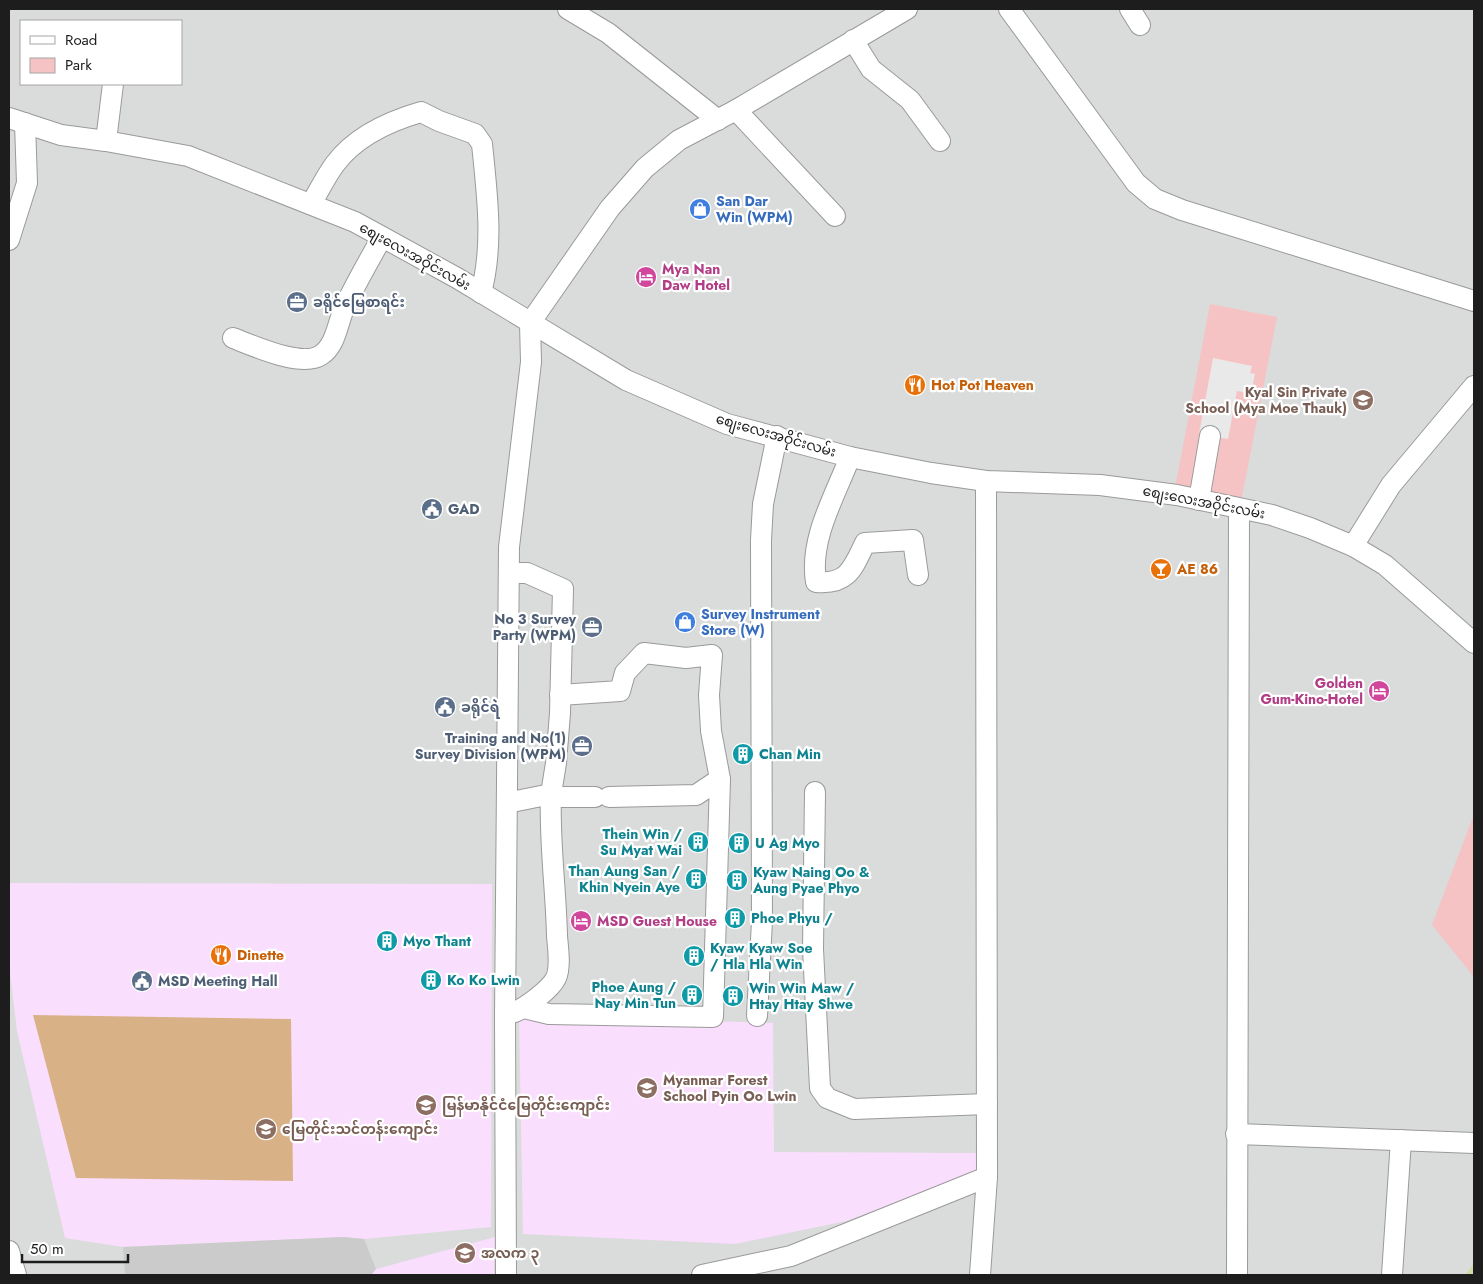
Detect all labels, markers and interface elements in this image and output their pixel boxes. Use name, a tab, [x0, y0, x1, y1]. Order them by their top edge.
legend	[20, 20, 182, 85]
text: Road	[65, 29, 97, 51]
text: Park	[65, 54, 92, 76]
place label: San Dar Win (WPM)	[716, 191, 793, 227]
shop icon: San Dar Win (WPM)	[688, 197, 712, 221]
street label: စျေးလေးအဝိုင်းလမ်း	[355, 217, 474, 297]
place label: Mya Nan Daw Hotel	[662, 259, 730, 295]
hotel icon: Mya Nan Daw Hotel	[634, 265, 658, 289]
office icon: ခရိုင်မြေစာရင်း	[285, 290, 309, 314]
place label: ခရိုင်မြေစာရင်း	[313, 292, 405, 314]
restaurant icon: Hot Pot Heaven	[903, 373, 927, 397]
place label: Hot Pot Heaven	[931, 375, 1034, 395]
place label: Kyal Sin Private School (Mya Moe Thauk)	[1185, 382, 1347, 418]
school or university icon: Kyal Sin Private School (Mya Moe Thauk)	[1351, 388, 1375, 412]
street label: စျေးလေးအဝိုင်းလမ်း	[713, 408, 838, 464]
street label: စျေးလေးအဝိုင်းလမ်း	[1141, 480, 1267, 526]
public building icon: GAD	[420, 497, 444, 521]
place label: GAD	[448, 499, 480, 519]
bar icon: AE 86	[1149, 557, 1173, 581]
place label: AE 86	[1176, 559, 1218, 579]
place label: Survey Instrument Store (W)	[701, 604, 820, 640]
place label: No 3 Survey Party (WPM)	[493, 609, 577, 645]
shop icon: Survey Instrument Store (W)	[673, 610, 697, 634]
office icon: No 3 Survey Party (WPM)	[580, 615, 604, 639]
place label: Golden Gum-Kino-Hotel	[1260, 673, 1363, 709]
hotel icon: Golden Gum-Kino-Hotel	[1367, 679, 1391, 703]
public building icon: ခရိုင်ရဲ	[433, 695, 457, 719]
place label: ခရိုင်ရဲ	[461, 697, 501, 719]
place label: Training and No(1) Survey Division (WPM)	[415, 728, 566, 764]
office icon: Training and No(1) Survey Division (WPM)	[570, 734, 594, 758]
building icon: Chan Min	[731, 742, 755, 766]
place label: Chan Min	[759, 744, 821, 764]
place label: Thein Win / Su Myat Wai	[600, 824, 682, 860]
building icon: Thein Win / Su Myat Wai	[686, 830, 710, 854]
building icon: U Ag Myo	[727, 831, 751, 855]
place label: U Ag Myo	[755, 833, 820, 853]
place label: Than Aung San / Khin Nyein Aye	[568, 861, 680, 897]
place label: Kyaw Naing Oo & Aung Pyae Phyo	[752, 862, 870, 898]
building icon: Than Aung San / Khin Nyein Aye	[684, 867, 708, 891]
building icon: Kyaw Naing Oo & Aung Pyae Phyo	[725, 868, 749, 892]
building icon: Phoe Phyu /	[723, 906, 747, 930]
place label: Phoe Phyu /	[751, 908, 833, 928]
hotel icon: MSD Guest House	[569, 909, 593, 933]
place label: MSD Guest House	[597, 911, 717, 931]
building icon: Myo Thant	[375, 929, 399, 953]
place label: Myo Thant	[403, 931, 471, 951]
place label: Kyaw Kyaw Soe / Hla Hla Win	[710, 938, 812, 974]
restaurant icon: Dinette	[209, 943, 233, 967]
building icon: Kyaw Kyaw Soe / Hla Hla Win	[682, 944, 706, 968]
place label: Dinette	[237, 945, 284, 965]
building icon: Ko Ko Lwin	[419, 968, 443, 992]
public building icon: MSD Meeting Hall	[130, 969, 154, 993]
place label: Ko Ko Lwin	[447, 970, 520, 990]
place label: MSD Meeting Hall	[158, 971, 277, 991]
place label: Phoe Aung / Nay Min Tun	[591, 977, 676, 1013]
place label: Win Win Maw / Htay Htay Shwe	[749, 978, 855, 1014]
building icon: Phoe Aung / Nay Min Tun	[680, 983, 704, 1007]
building icon: Win Win Maw / Htay Htay Shwe	[721, 984, 745, 1008]
place label: Myanmar Forest School Pyin Oo Lwin	[663, 1070, 796, 1106]
school or university icon: Myanmar Forest School Pyin Oo Lwin	[635, 1076, 659, 1100]
school or university icon: မြန်မာနိုင်ငံမြေတိုင်းကျောင်း	[414, 1093, 438, 1117]
place label: မြန်မာနိုင်ငံမြေတိုင်းကျောင်း	[442, 1095, 610, 1117]
school or university icon: မြေတိုင်းသင်တန်းကျောင်း	[254, 1117, 278, 1141]
place label: မြေတိုင်းသင်တန်းကျောင်း	[282, 1119, 438, 1141]
scale bar	[22, 1232, 129, 1264]
text: 50 m	[30, 1238, 64, 1260]
school or university icon: အလက ၃	[453, 1241, 477, 1265]
place label: အလက ၃	[481, 1243, 539, 1265]

